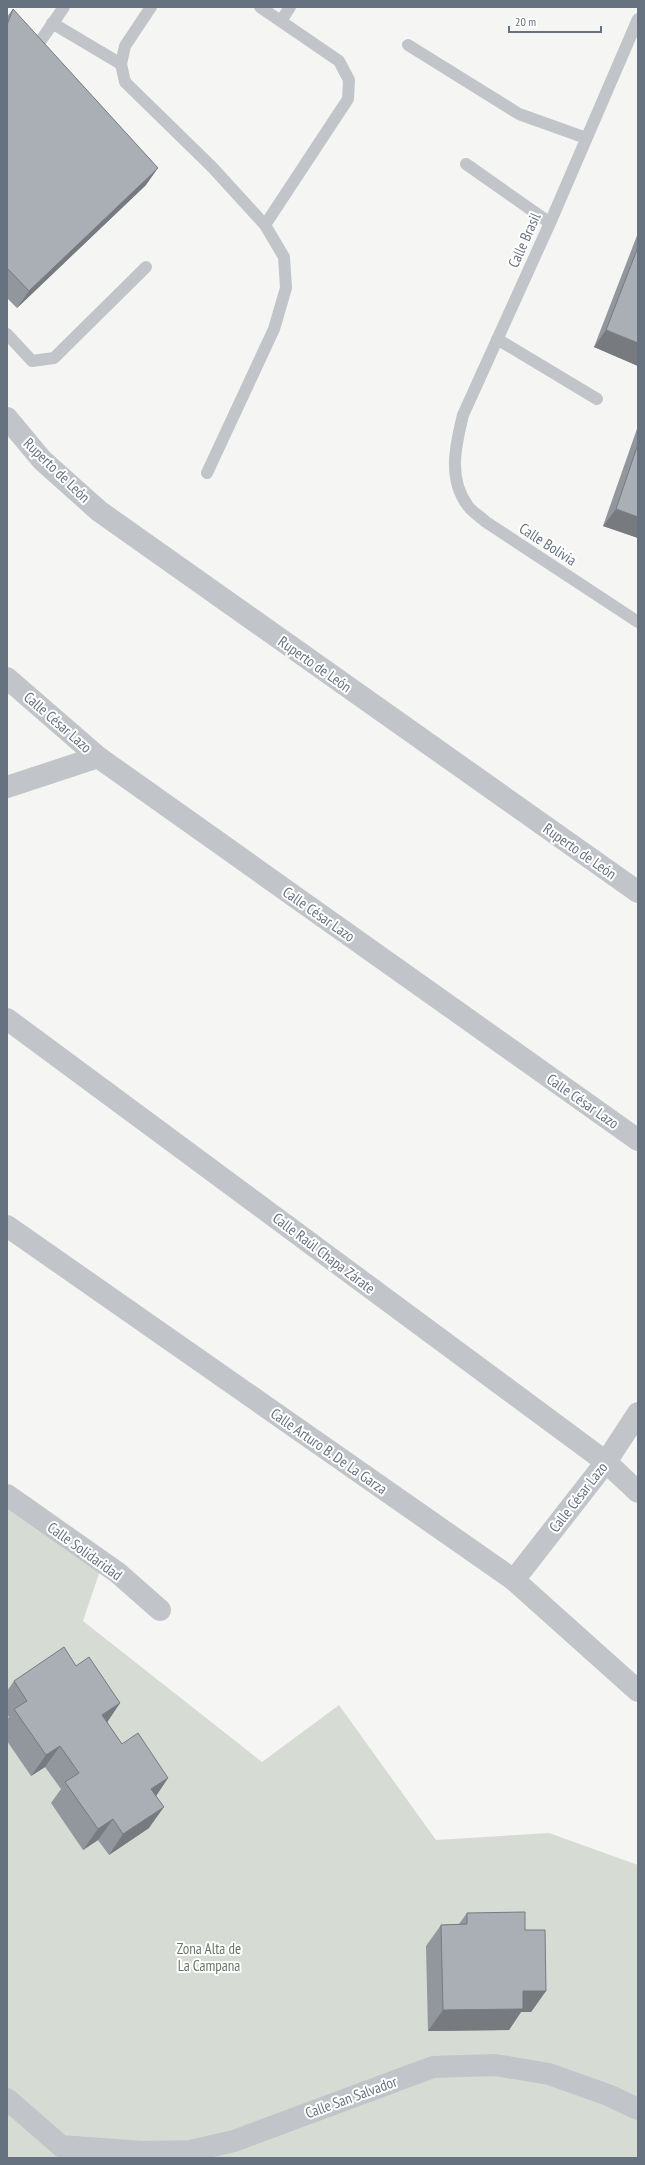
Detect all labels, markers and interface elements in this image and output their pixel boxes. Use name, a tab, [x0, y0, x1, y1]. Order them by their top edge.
scale bar	[509, 8, 601, 34]
text: 20 m	[515, 14, 536, 29]
street label: Calle Brasil	[504, 209, 545, 270]
street label: Ruperto de León	[20, 434, 94, 506]
street label: Calle Bolivia	[516, 518, 580, 570]
street label: Ruperto de León	[275, 632, 355, 696]
street label: Calle César Lazo	[20, 687, 96, 757]
street label: Ruperto de León	[540, 819, 620, 883]
street label: Calle César Lazo	[279, 882, 359, 946]
street label: Calle César Lazo	[543, 1069, 623, 1133]
street label: Calle Raúl Chapa Zárate	[269, 1208, 379, 1298]
street label: Calle Arturo B. De La Garza	[267, 1404, 391, 1498]
street label: Calle César Lazo	[545, 1458, 611, 1536]
street label: Calle Solidaridad	[44, 1518, 126, 1584]
park label: Zona Alta de La Campana	[177, 1939, 241, 1975]
street label: Calle San Salvador	[303, 2071, 400, 2122]

